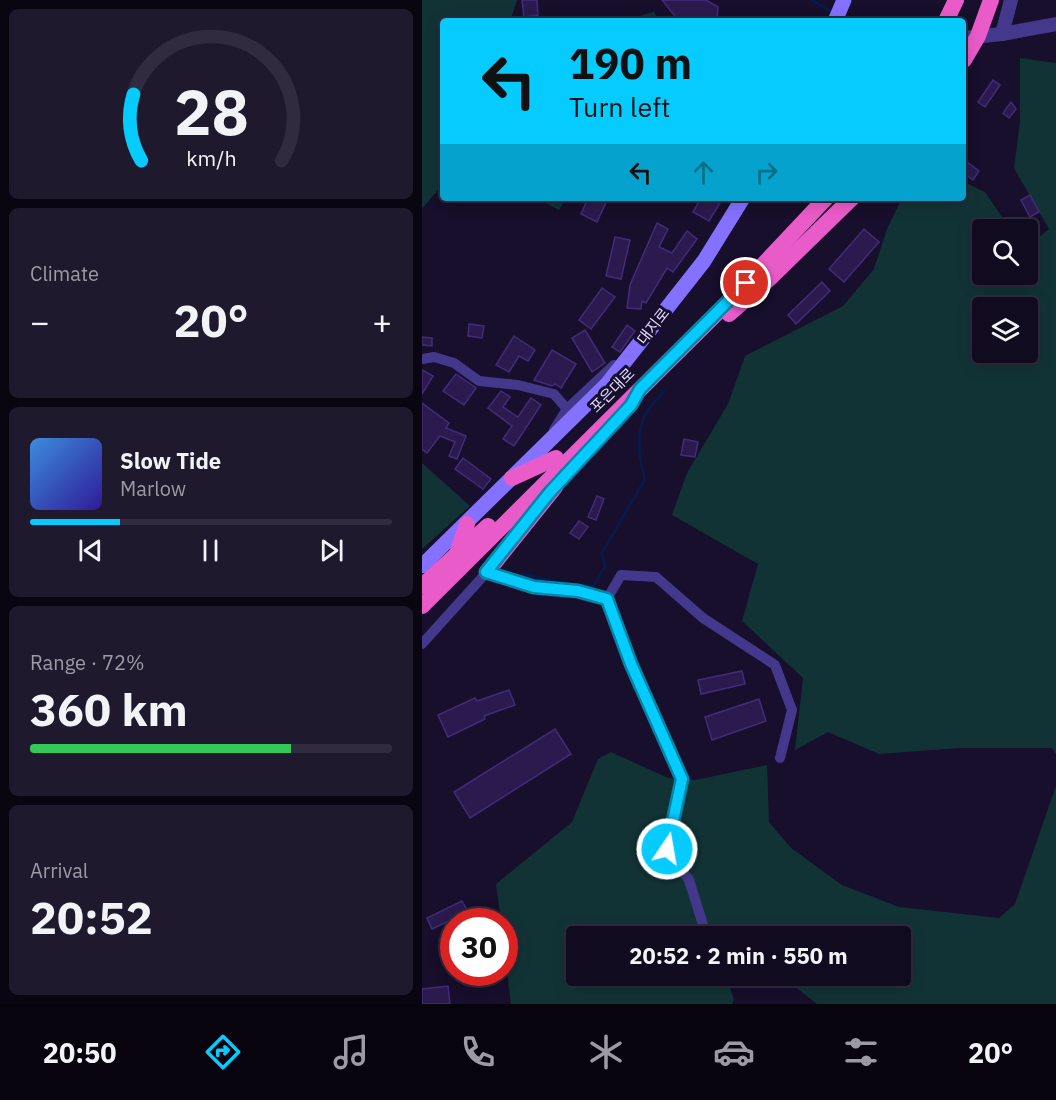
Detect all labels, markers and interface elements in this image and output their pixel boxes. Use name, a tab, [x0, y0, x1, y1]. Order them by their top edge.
text: 190 m	[569, 36, 692, 91]
icon: left	[470, 42, 548, 120]
text: 28	[174, 71, 248, 152]
text: Turn left	[569, 89, 670, 124]
text: km/h	[186, 144, 236, 172]
icon: left	[624, 156, 657, 189]
icon: ahead	[687, 156, 720, 189]
icon: right	[750, 156, 783, 189]
map controls	[972, 219, 1038, 363]
button: search	[972, 219, 1038, 285]
pin	[720, 257, 771, 308]
text: Climate	[30, 260, 99, 287]
icon: arrive	[729, 266, 762, 299]
text: 20°	[173, 291, 249, 349]
button: layers	[972, 297, 1038, 363]
text: −	[30, 300, 50, 343]
text: +	[372, 300, 392, 343]
street label: 대지로	[633, 304, 673, 348]
street label: 포은대로	[586, 364, 638, 416]
text: Slow Tide	[120, 446, 221, 475]
text: Marlow	[120, 475, 186, 502]
icon: previous	[74, 534, 107, 567]
icon: pause	[194, 534, 227, 567]
icon: next	[315, 534, 348, 567]
text: Range · 72%	[30, 649, 145, 676]
text: 360 km	[30, 680, 188, 738]
position arrow	[635, 817, 699, 881]
text: Arrival	[30, 857, 88, 884]
text: 20:52	[30, 888, 153, 946]
speed limit sign: 30	[440, 908, 518, 986]
text: 20:52 · 2 min · 550 m	[629, 941, 848, 970]
icon: directions	[202, 1031, 244, 1073]
icon: music	[330, 1031, 372, 1073]
icon: phone	[457, 1031, 499, 1073]
icon: climate	[585, 1031, 627, 1073]
icon: car	[713, 1031, 755, 1073]
icon: filters	[840, 1031, 882, 1073]
text: 20:50	[43, 1035, 117, 1070]
text: 20°	[968, 1035, 1013, 1070]

